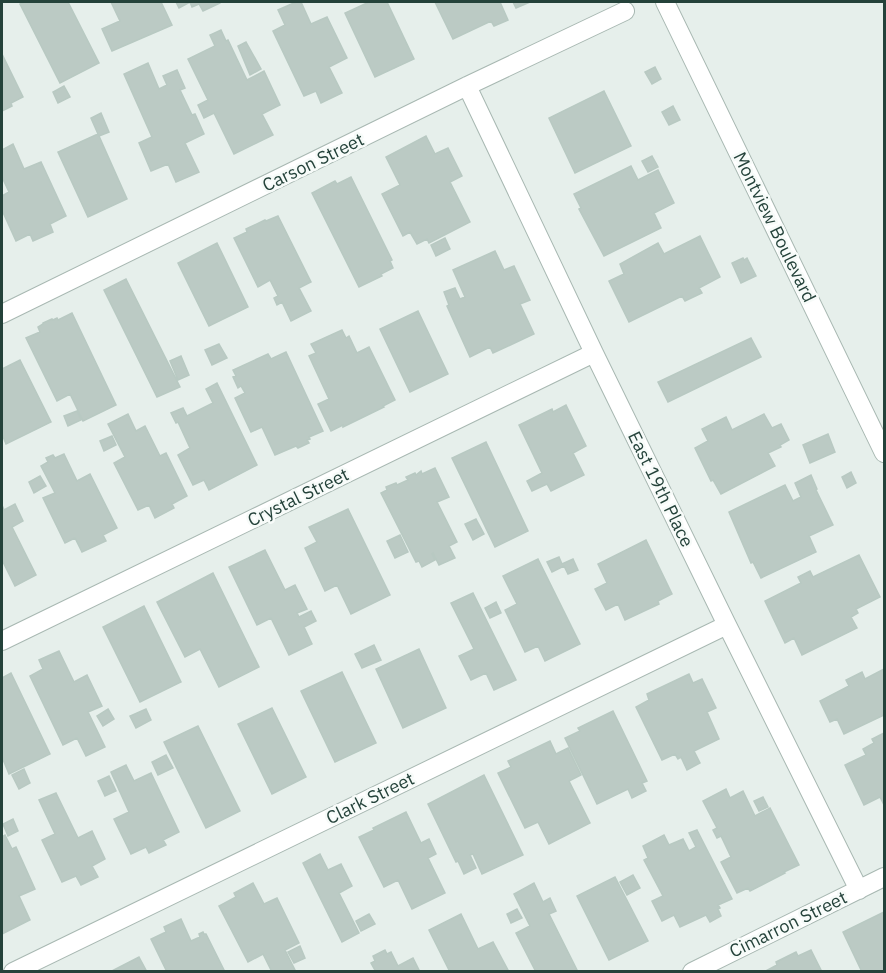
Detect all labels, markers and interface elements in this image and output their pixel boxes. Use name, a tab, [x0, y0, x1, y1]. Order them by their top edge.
street label: Carson Street	[258, 128, 368, 196]
street label: Montview Boulevard	[729, 148, 821, 306]
street label: East 19th Place	[623, 427, 699, 551]
street label: Crystal Street	[244, 463, 352, 531]
street label: Clark Street	[322, 767, 418, 829]
street label: Cimarron Street	[725, 886, 851, 962]

